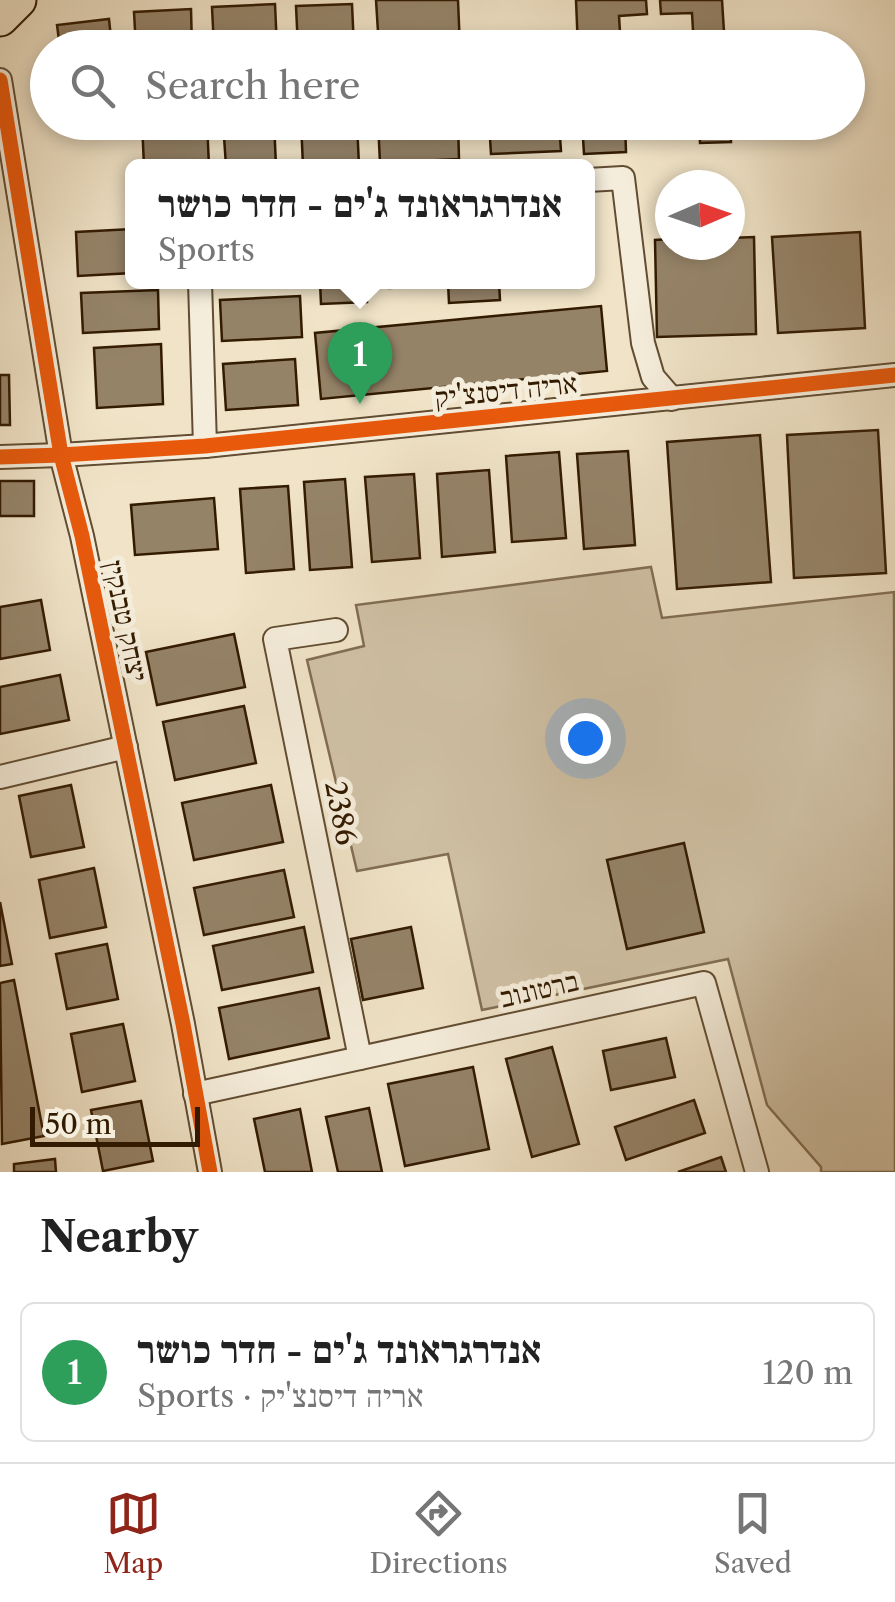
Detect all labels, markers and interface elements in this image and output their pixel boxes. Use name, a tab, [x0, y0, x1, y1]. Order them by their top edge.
search box	[30, 30, 865, 140]
icon: search	[65, 58, 120, 113]
text: Search here	[145, 62, 360, 109]
popup	[125, 159, 595, 289]
north arrow	[655, 170, 745, 260]
text: אנדרגראונד ג'ים - חדר כושר	[158, 180, 562, 227]
text: Sports	[158, 230, 255, 269]
pin: 1	[328, 322, 392, 404]
street label: אריה דיסנצ'יק	[433, 366, 579, 414]
street label: יצחק טבנקין	[97, 557, 155, 685]
your location	[560, 713, 611, 764]
street label: 2386	[318, 778, 364, 848]
street label: ברטונוב	[496, 963, 582, 1015]
scale bar	[30, 1102, 200, 1146]
text: 50 m	[45, 1107, 112, 1141]
text: Nearby	[40, 1211, 198, 1263]
text: אנדרגראונד ג'ים - חדר כושר	[137, 1326, 541, 1373]
text: 1	[67, 1353, 82, 1392]
text: 120 m	[763, 1353, 853, 1392]
text: Sports · אריה דיסנצ'יק	[137, 1376, 424, 1415]
tab: Map	[103, 1486, 163, 1580]
tab: Directions	[369, 1486, 508, 1580]
tab: Saved	[714, 1486, 792, 1580]

